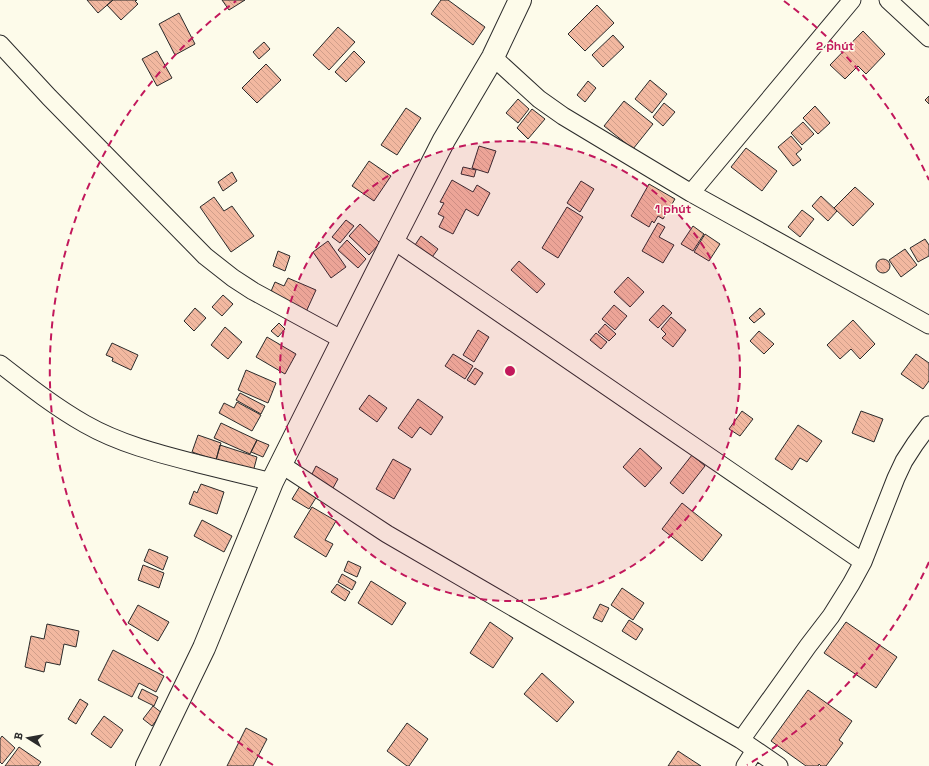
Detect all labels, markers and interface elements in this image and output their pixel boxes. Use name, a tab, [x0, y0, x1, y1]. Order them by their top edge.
text: 2 phút	[816, 38, 854, 54]
text: 1 phút	[655, 201, 691, 217]
centre of rings	[503, 364, 517, 378]
north arrow	[8, 718, 48, 758]
text: B	[11, 731, 26, 741]

